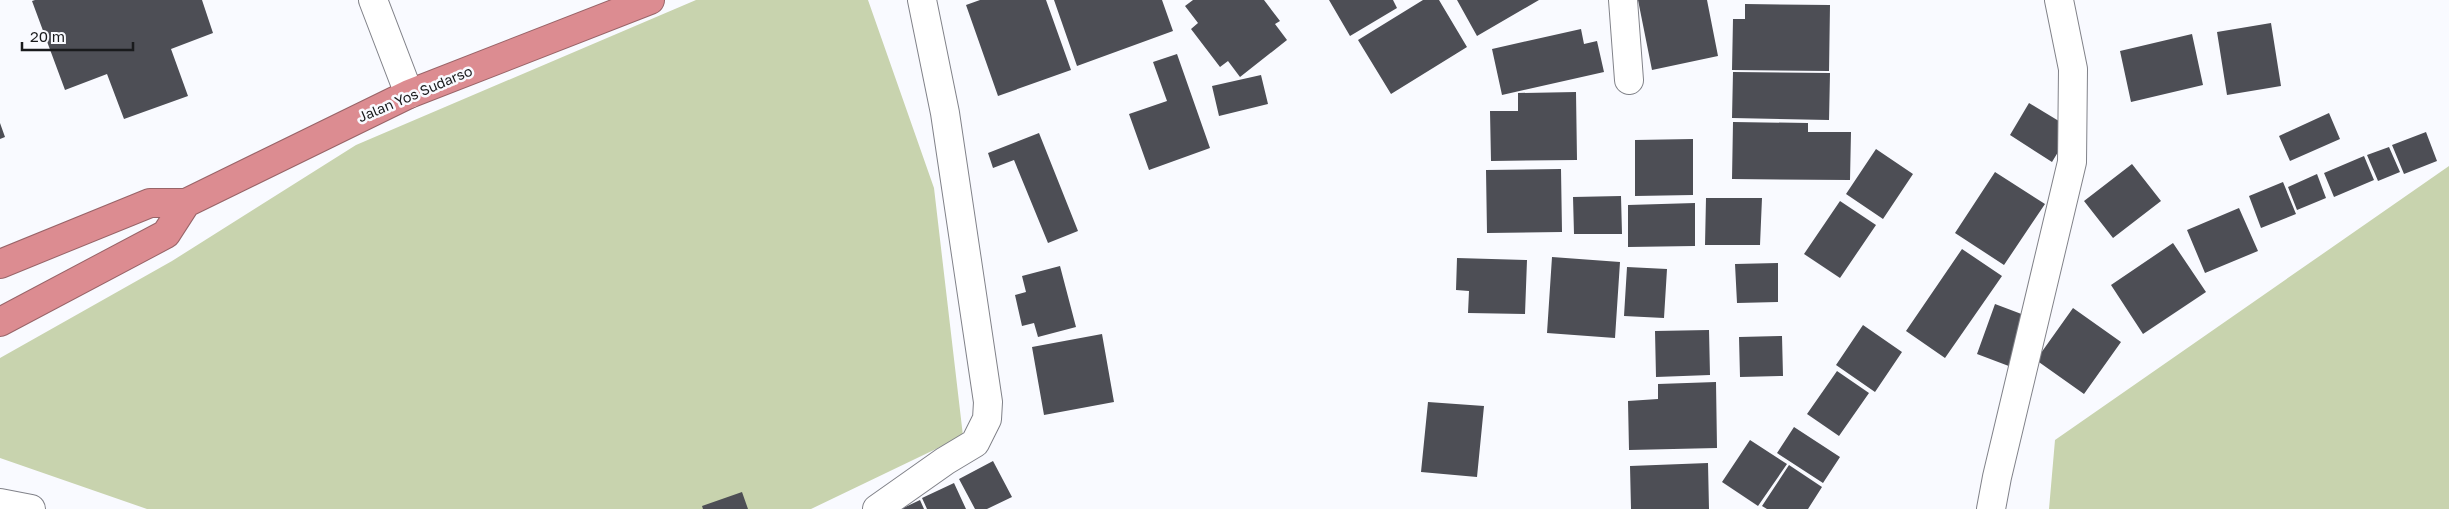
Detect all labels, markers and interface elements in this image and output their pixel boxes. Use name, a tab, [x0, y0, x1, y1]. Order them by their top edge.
scale bar	[22, 20, 134, 52]
text: 20 m	[30, 27, 65, 45]
street label: Jalan Yos Sudarso	[355, 62, 475, 125]

